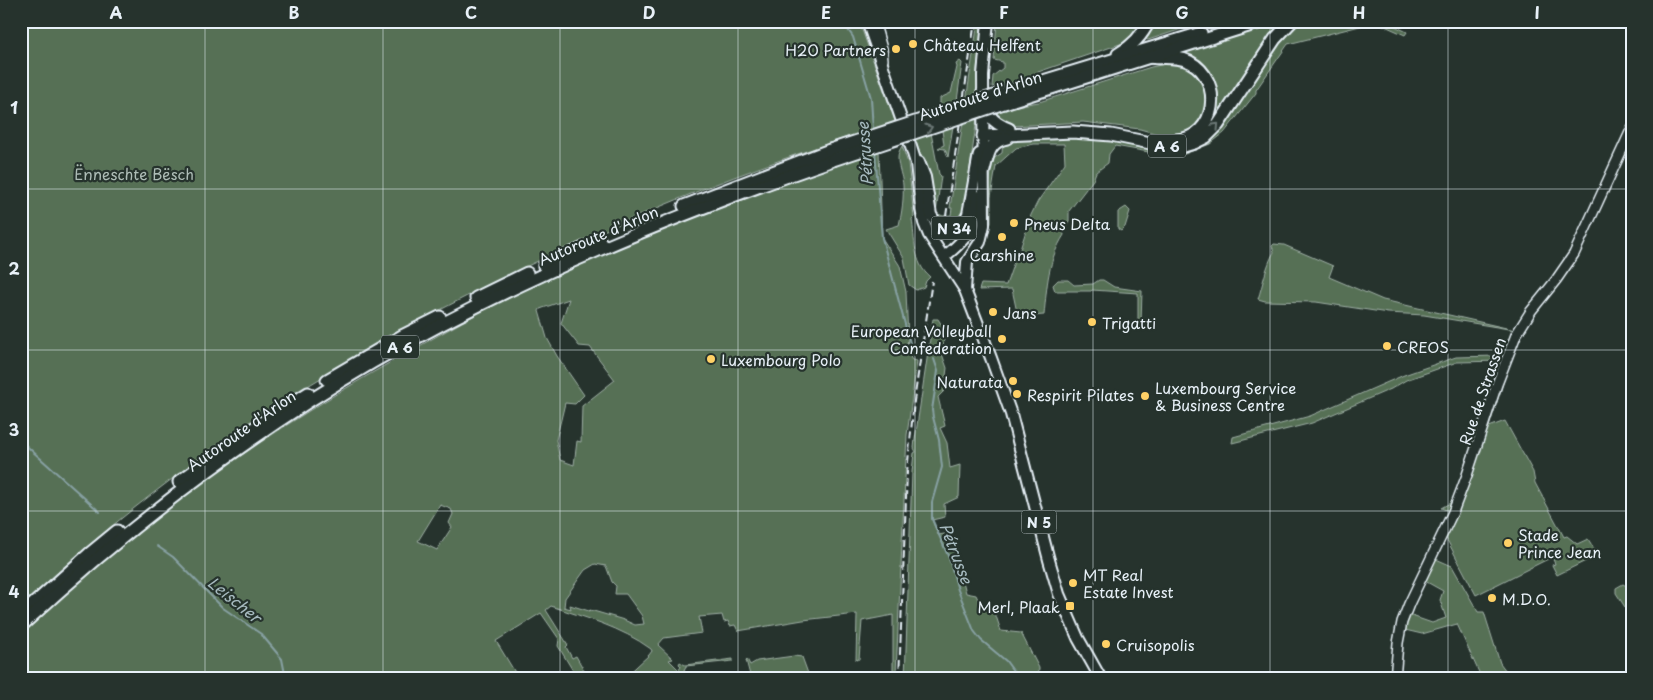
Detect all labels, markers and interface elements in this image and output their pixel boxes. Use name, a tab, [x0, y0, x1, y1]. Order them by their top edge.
text: A	[110, 0, 123, 24]
text: B	[289, 0, 300, 24]
text: C	[465, 0, 477, 24]
text: D	[643, 0, 655, 24]
text: E	[821, 0, 831, 24]
text: F	[999, 0, 1009, 24]
text: G	[1175, 0, 1189, 24]
text: H	[1353, 0, 1365, 24]
text: I	[1534, 0, 1540, 24]
place label: Château Helfent	[923, 33, 1041, 56]
place label: H2O Partners	[785, 38, 886, 61]
marker: Château Helfent	[907, 38, 919, 50]
marker: H2O Partners	[890, 43, 902, 55]
street label: Autoroute d'Arlon	[915, 64, 1045, 126]
text: 1	[10, 95, 18, 119]
water label: Pétrusse	[850, 120, 878, 187]
one-way arrow	[924, 123, 932, 133]
one-way arrow	[1210, 123, 1219, 132]
road number: A 6	[1148, 134, 1186, 158]
park label: Ënneschte Bësch	[74, 162, 194, 185]
street label: Autoroute d'Arlon	[534, 199, 662, 271]
place label: Pneus Delta	[1024, 212, 1111, 235]
road number: N 34	[932, 217, 976, 240]
marker: Pneus Delta	[1008, 217, 1020, 229]
marker: Carshine	[996, 231, 1008, 243]
place label: Carshine	[970, 243, 1034, 266]
text: 2	[8, 256, 20, 280]
place label: Jans	[1003, 301, 1037, 324]
marker: Jans	[987, 306, 999, 318]
place label: Trigatti	[1102, 311, 1156, 334]
marker: Trigatti	[1086, 316, 1098, 328]
place label: European Volleyball Confederation	[851, 319, 992, 359]
marker: European Volleyball Confederation	[996, 333, 1008, 345]
street label: Rue de Strassen	[1453, 334, 1511, 448]
place label: CREOS	[1397, 335, 1449, 358]
road number: A 6	[381, 336, 419, 358]
marker: CREOS	[1381, 340, 1393, 352]
place label: Luxembourg Polo	[721, 348, 841, 371]
marker: Luxembourg Polo	[705, 353, 717, 365]
place label: Naturata	[936, 370, 1004, 393]
marker: Naturata	[1007, 375, 1019, 387]
place label: Luxembourg Service & Business Centre	[1155, 376, 1296, 416]
place label: Respirit Pilates	[1027, 383, 1134, 406]
street label: Autoroute d'Arlon	[182, 384, 300, 476]
marker: Respirit Pilates	[1011, 388, 1023, 400]
marker: Luxembourg Service & Business Centre	[1139, 390, 1151, 402]
text: 3	[9, 417, 19, 441]
road number: N 5	[1022, 511, 1056, 534]
water label: Pétrusse	[934, 519, 980, 588]
place label: Stade Prince Jean	[1518, 523, 1602, 563]
marker: Stade Prince Jean	[1502, 537, 1514, 549]
place label: MT Real Estate Invest	[1083, 563, 1173, 603]
water label: Leischer	[203, 570, 269, 630]
marker: MT Real Estate Invest	[1067, 577, 1079, 589]
text: 4	[9, 579, 20, 603]
place label: M.D.O.	[1502, 587, 1551, 610]
marker: M.D.O.	[1486, 592, 1498, 604]
place label: Merl, Plaak	[978, 595, 1060, 618]
marker: Merl, Plaak	[1064, 600, 1076, 612]
place label: Cruisopolis	[1116, 633, 1195, 656]
marker: Cruisopolis	[1100, 638, 1112, 650]

